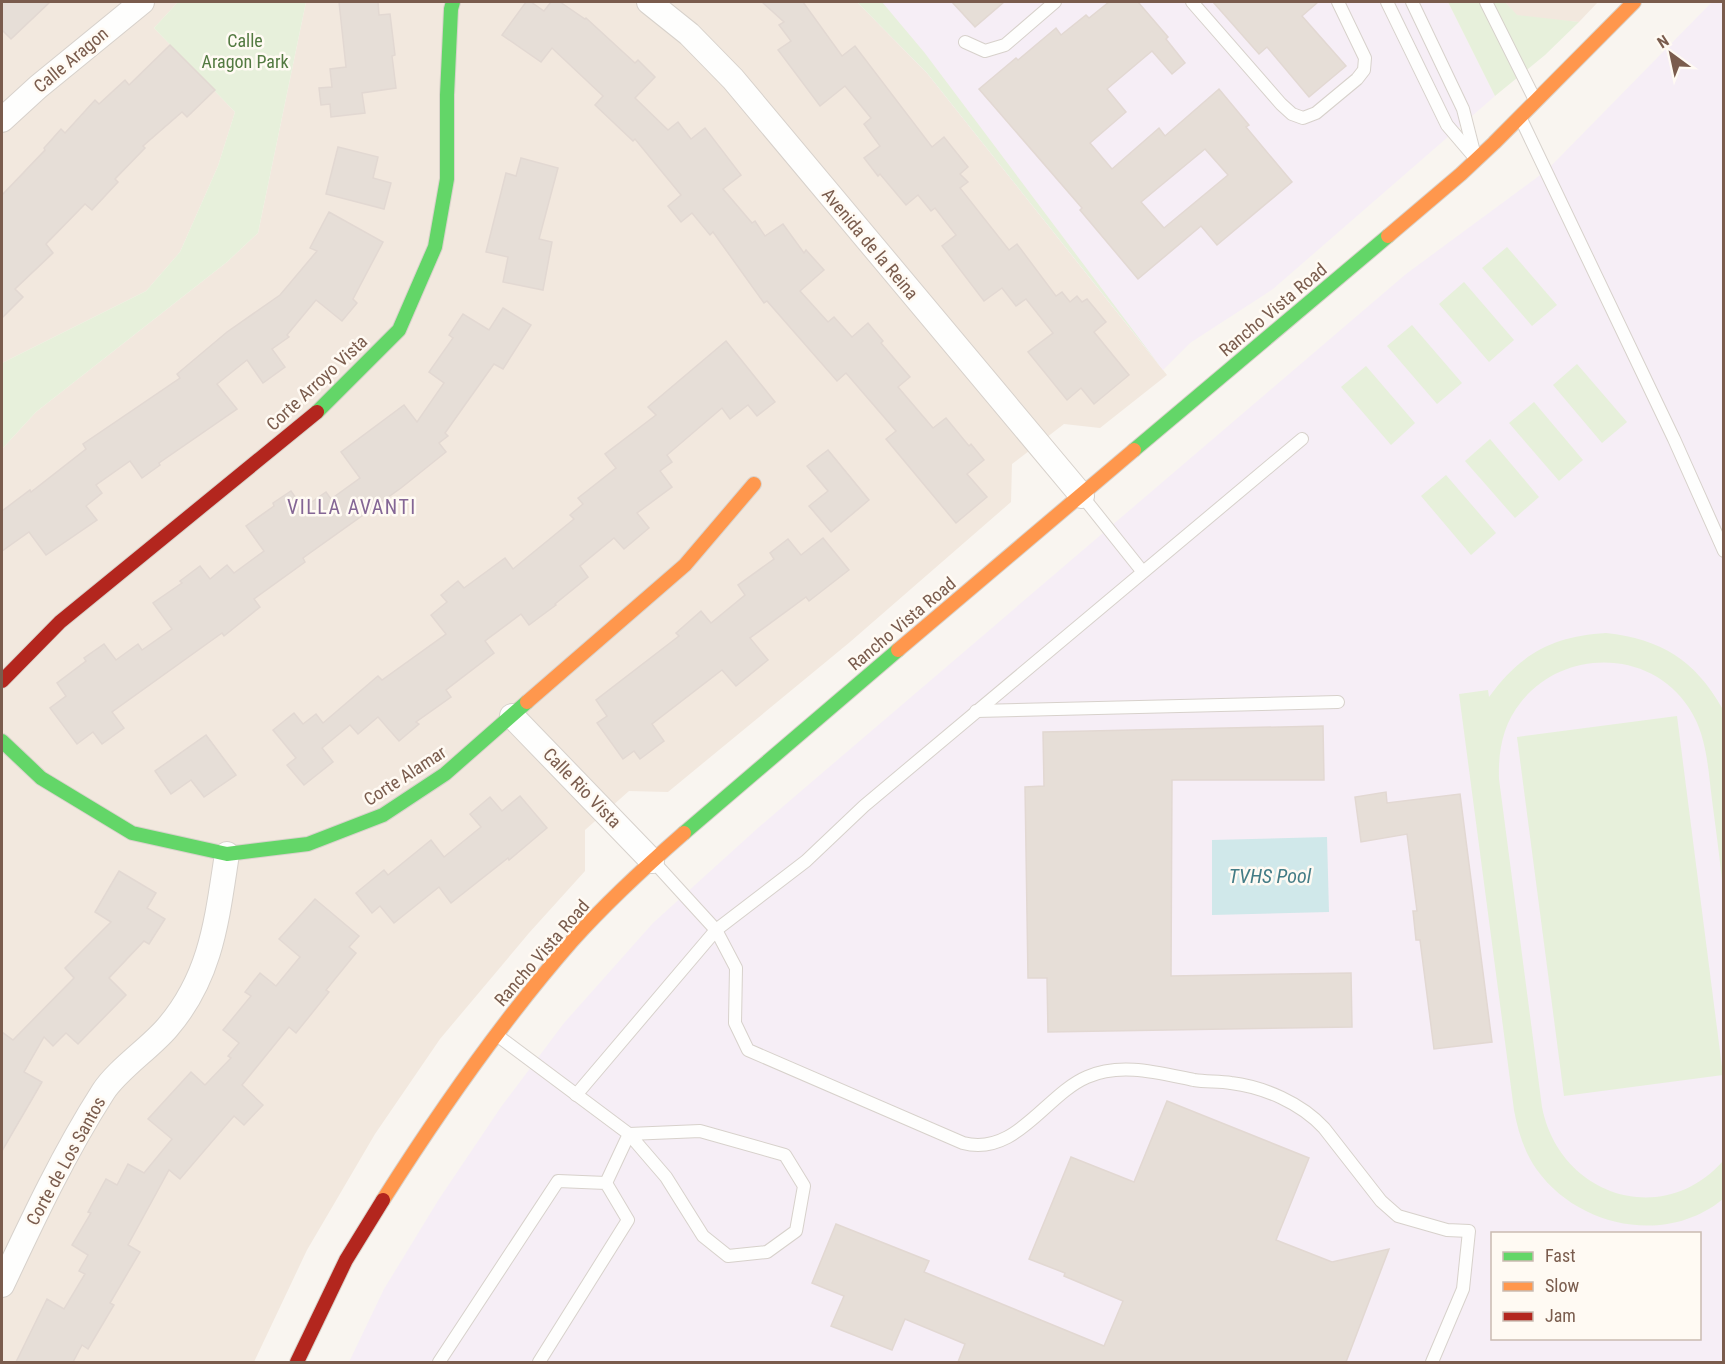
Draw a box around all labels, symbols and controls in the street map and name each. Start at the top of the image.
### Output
street label: Calle Aragon [29,23,112,97]
north arrow [1641,24,1701,84]
park label: Calle Aragon Park [202,30,289,72]
text: N [1654,31,1672,52]
street label: Avenida de la Reina [818,184,923,303]
street label: Rancho Vista Road [1215,259,1331,361]
street label: Corte Arroyo Vista [262,331,371,435]
district label: VILLA AVANTI [287,495,417,519]
street label: Rancho Vista Road [844,573,960,675]
street label: Corte Alamar [360,741,450,810]
street label: Calle Rio Vista [539,743,626,832]
water label: TVHS Pool [1229,864,1312,888]
street label: Rancho Vista Road [490,895,593,1010]
street label: Corte de Los Santos [22,1093,110,1229]
legend [1491,1232,1701,1340]
text: Fast [1545,1245,1576,1266]
text: Slow [1545,1275,1580,1296]
text: Jam [1545,1305,1576,1326]

